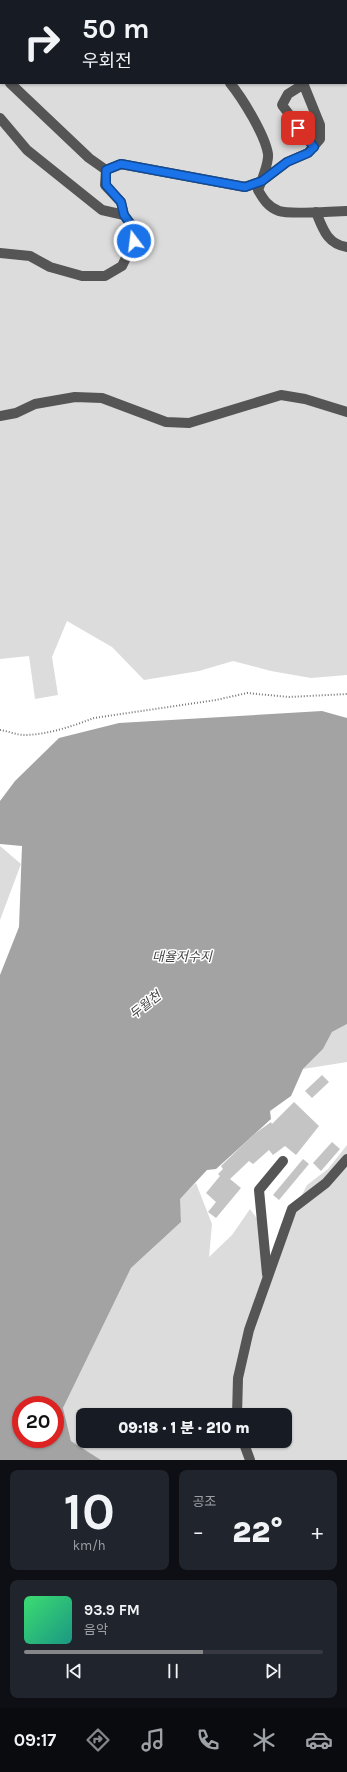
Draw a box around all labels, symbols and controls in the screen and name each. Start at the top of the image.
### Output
text: 50 m [82,12,150,45]
icon: right [16,16,68,68]
text: 우회전 [82,50,132,72]
pin [281,111,315,145]
icon: arrive [287,117,309,139]
position arrow [113,220,155,262]
water label: 대율저수지 [152,949,213,964]
water label: 두월천 [126,987,165,1022]
speed limit sign: 20 [12,1396,64,1448]
text: 09:18 · 1 분 · 210 m [118,1419,250,1437]
text: 10 [64,1481,115,1542]
text: 공조 [193,1494,216,1509]
text: 22° [232,1514,283,1550]
text: − [193,1519,204,1545]
text: + [311,1519,323,1545]
text: km/h [73,1538,106,1553]
text: 93.9 FM [84,1601,140,1619]
text: 음악 [84,1622,108,1637]
icon: previous [63,1660,85,1682]
icon: pause [162,1660,184,1682]
icon: next [262,1660,284,1682]
icon: directions [84,1726,112,1754]
icon: music [139,1726,167,1754]
icon: phone [194,1726,222,1754]
icon: climate [250,1726,278,1754]
icon: car [305,1726,333,1754]
text: 09:17 [14,1729,56,1751]

